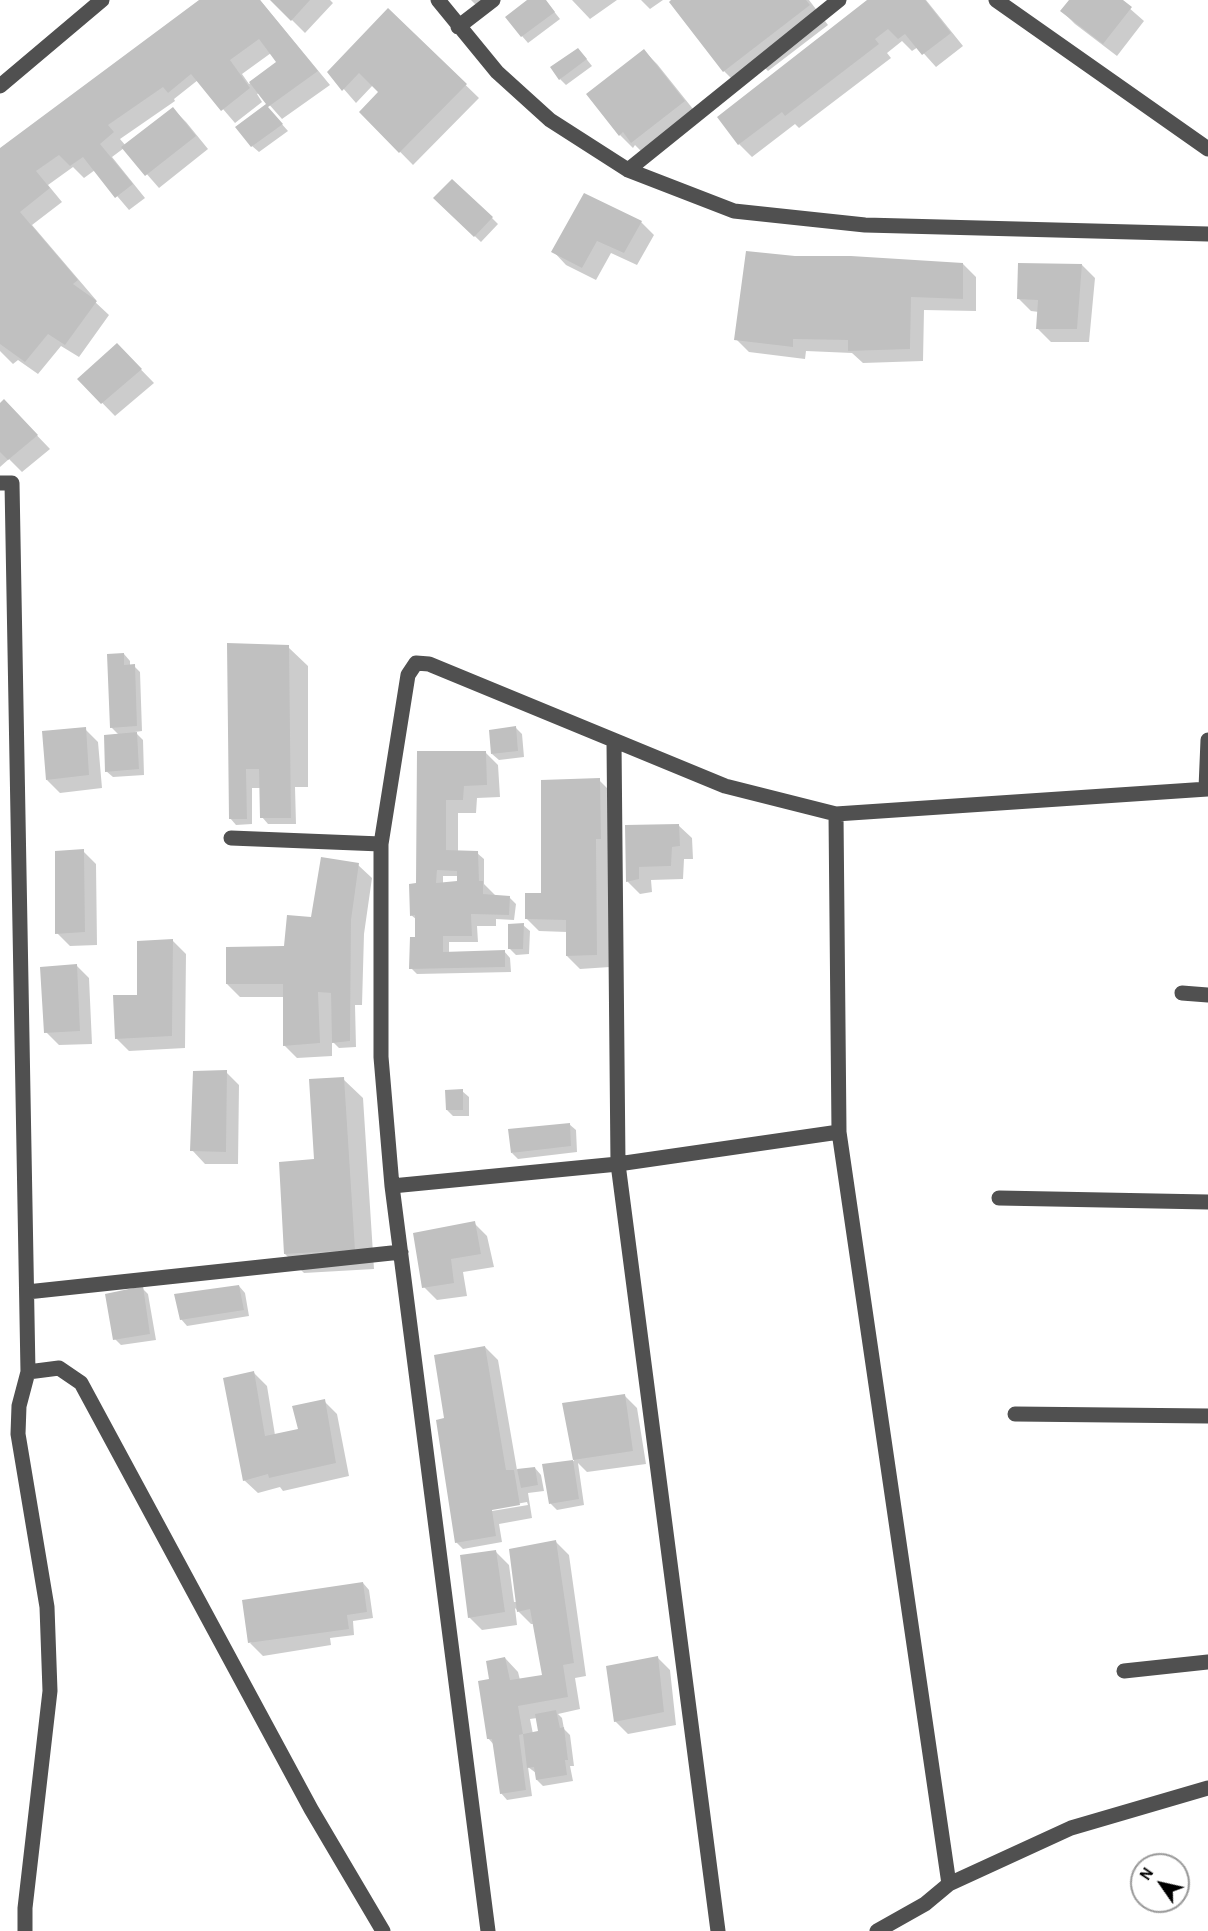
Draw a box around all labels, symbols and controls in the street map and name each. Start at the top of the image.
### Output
north arrow [1130,1853,1190,1913]
text: N [1137,1865,1156,1883]

